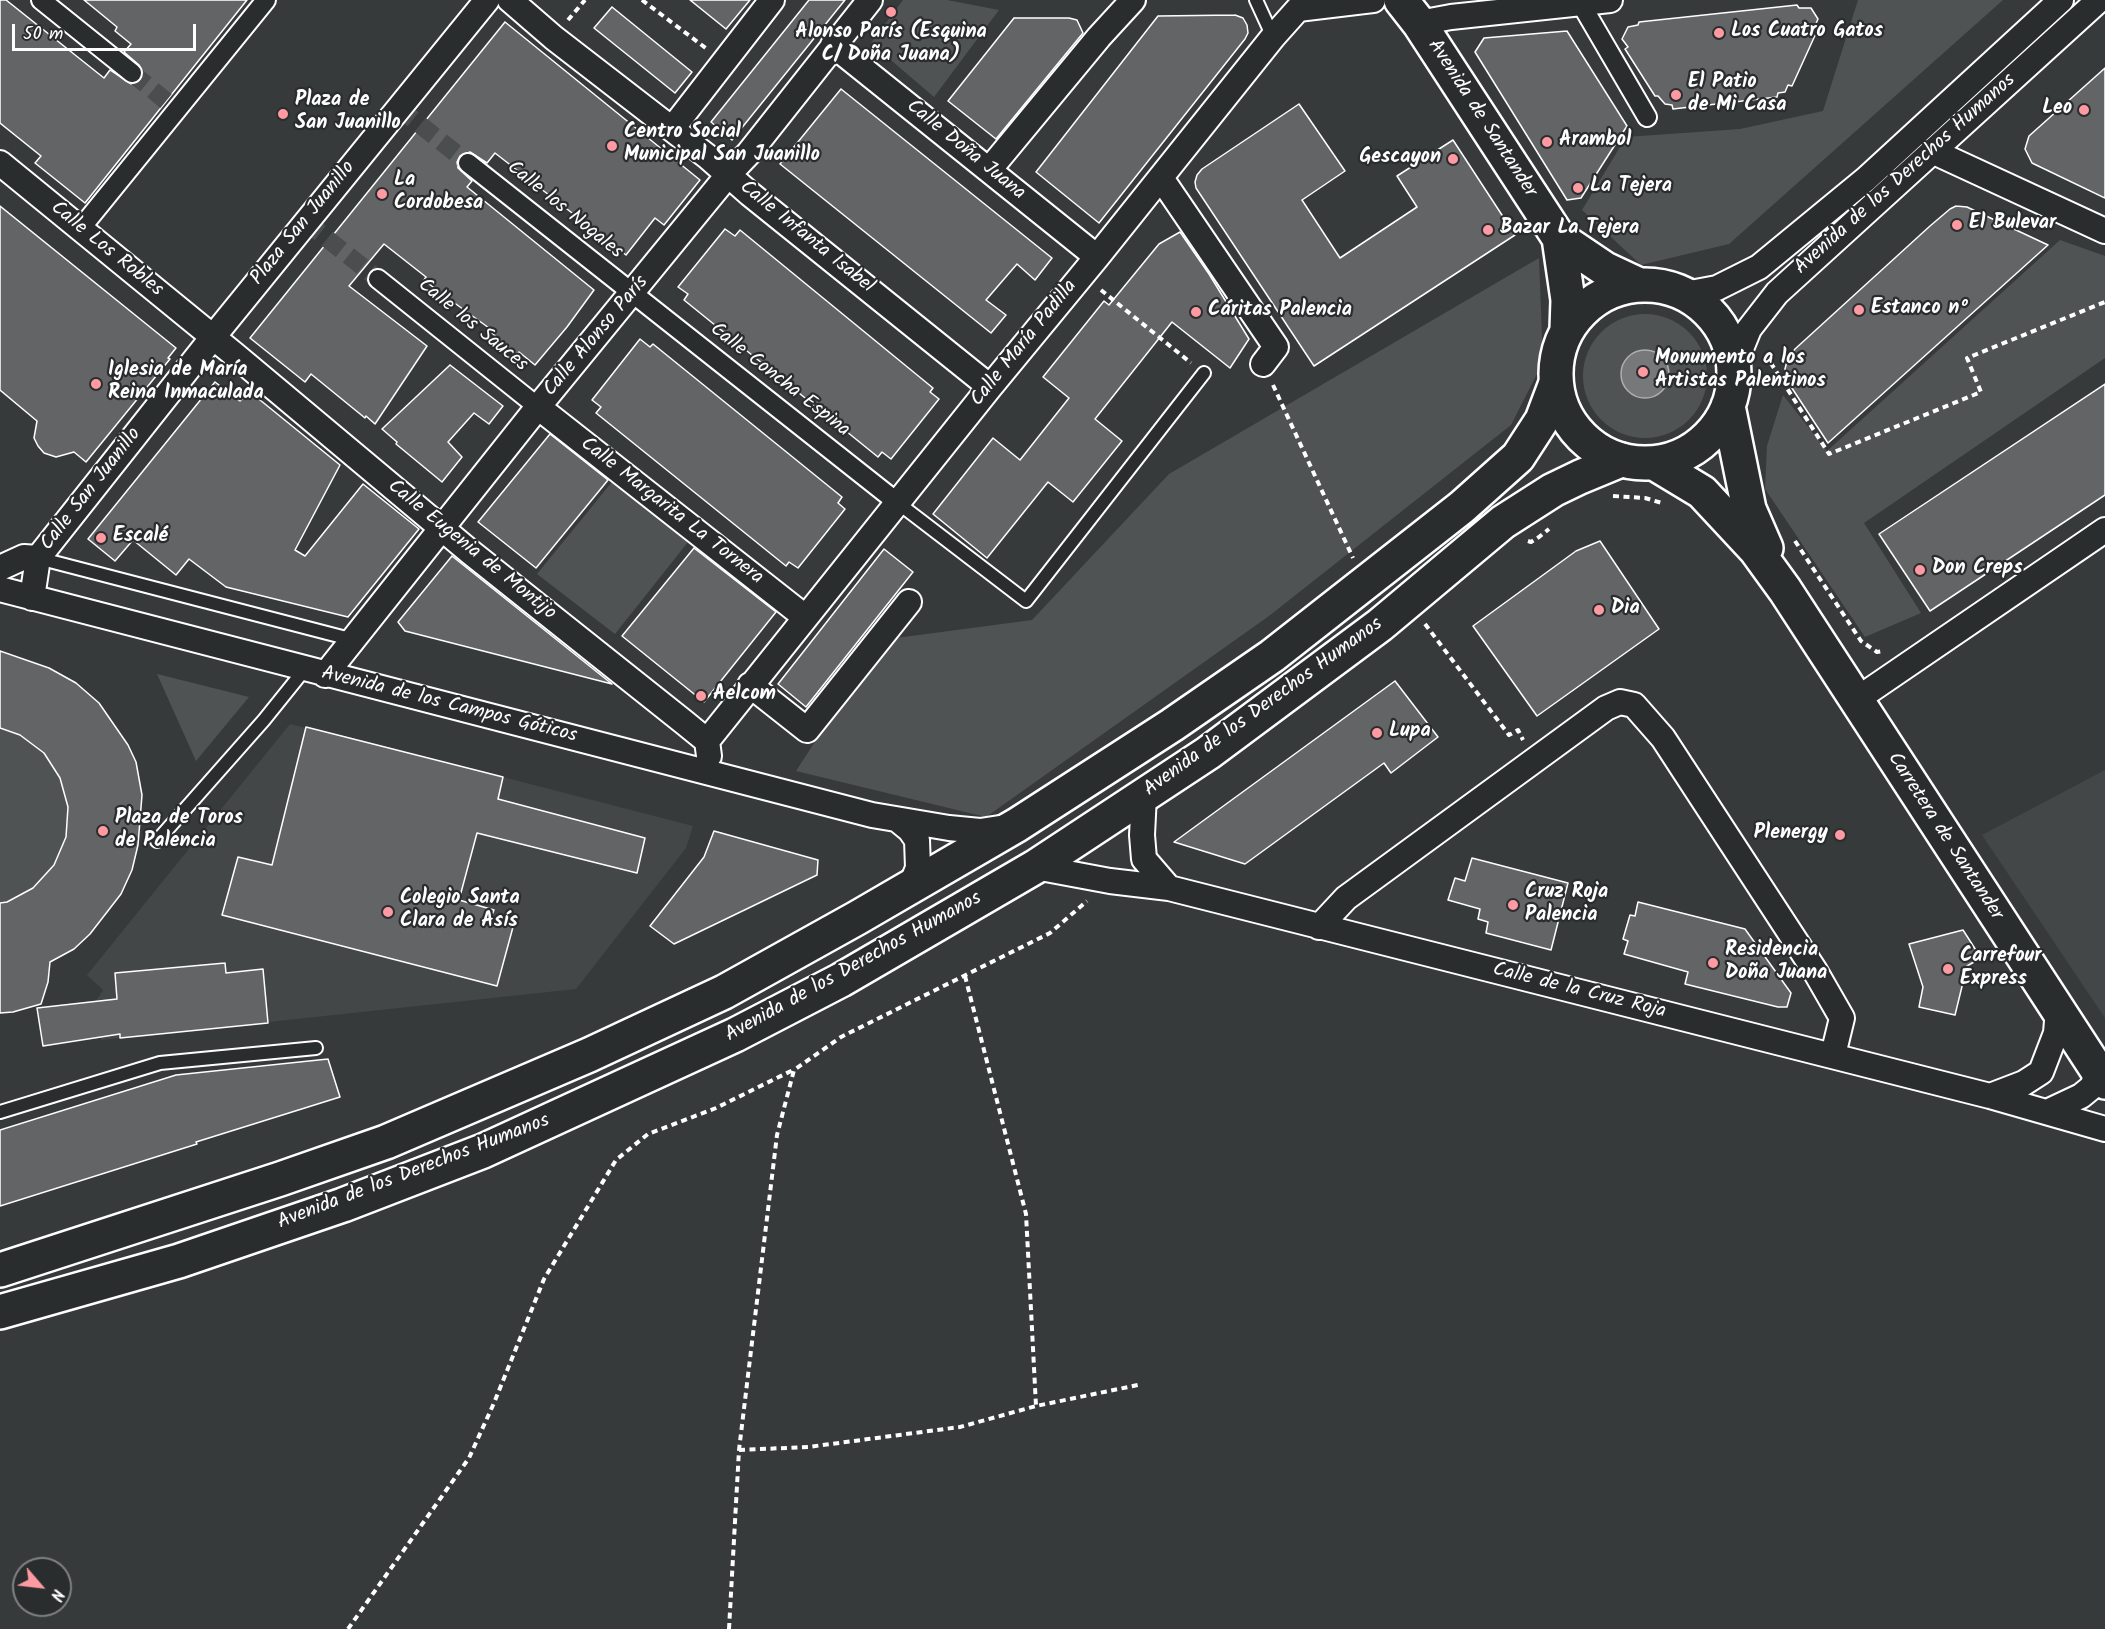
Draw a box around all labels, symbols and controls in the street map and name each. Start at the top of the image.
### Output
marker: Alonso París (Esquina C/ Doña Juana) [884,5,898,19]
scale bar [15,12,200,50]
text: 50 m [23,20,63,49]
place label: Los Cuatro Gatos [1731,21,1883,45]
place label: Alonso París (Esquina C/ Doña Juana) [795,22,987,69]
marker: Los Cuatro Gatos [1712,26,1726,40]
street label: Avenida de Santander [1421,36,1541,202]
street label: Avenida de los Derechos Humanos [1791,69,2021,281]
place label: El Patio de Mi Casa [1688,72,1786,119]
marker: El Patio de Mi Casa [1669,88,1683,102]
place label: Plaza de San Juanillo [295,90,401,137]
street label: Calle Doña Juana [900,96,1030,206]
place label: Leo [2042,98,2072,122]
marker: Leo [2077,103,2091,117]
marker: Plaza de San Juanillo [276,107,290,121]
place label: Centro Social Municipal San Juanillo [624,122,820,169]
place label: Arambol [1559,130,1631,154]
marker: Arambol [1540,135,1554,149]
marker: Centro Social Municipal San Juanillo [605,139,619,153]
place label: Gescayon [1359,147,1441,171]
marker: Gescayon [1446,152,1460,166]
street label: Plaza San Juanillo [247,157,361,291]
street label: Calle los Nogales [501,157,627,265]
place label: La Cordobesa [394,170,483,217]
street label: Calle Infanta Isabel [734,176,878,300]
place label: La Tejera [1590,176,1672,200]
marker: La Tejera [1571,181,1585,195]
marker: La Cordobesa [375,187,389,201]
street label: Calle Los Robles [45,197,167,303]
place label: El Bulevar [1969,213,2056,237]
place label: Bazar La Tejera [1500,218,1639,242]
marker: El Bulevar [1950,218,1964,232]
marker: Bazar La Tejera [1481,223,1495,237]
street label: Calle Alonso París [539,272,655,402]
street label: Calle los Sauces [412,274,532,378]
street label: Calle María Padilla [966,276,1084,412]
place label: Estanco nº [1871,298,1968,322]
place label: Cáritas Palencia [1208,300,1352,324]
marker: Estanco nº [1852,303,1866,317]
marker: Cáritas Palencia [1189,305,1203,319]
street label: Calle Concha Espina [704,319,854,443]
place label: Monumento a los Artistas Palentinos [1655,348,1826,395]
place label: Iglesia de María Reina Inmaculada [108,360,264,407]
marker: Monumento a los Artistas Palentinos [1636,365,1650,379]
marker: Iglesia de María Reina Inmaculada [89,377,103,391]
street label: Calle San Juanillo [37,424,147,556]
street label: Calle Margarita La Tornera [575,433,767,591]
street label: Calle Eugenia de Montijo [382,476,560,626]
place label: Escalé [113,526,168,550]
marker: Escalé [94,531,108,545]
place label: Don Creps [1932,558,2023,582]
marker: Don Creps [1913,563,1927,577]
place label: Dia [1611,598,1640,622]
marker: Dia [1592,603,1606,617]
street label: Avenida de los Derechos Humanos [1140,613,1388,803]
street label: Avenida de los Campos Góticos [319,663,579,749]
place label: Aelcom [713,684,776,708]
marker: Aelcom [694,689,708,703]
place label: Lupa [1389,721,1431,745]
marker: Lupa [1370,726,1384,740]
street label: Carretera de Santander [1881,749,2007,925]
place label: Plaza de Toros de Palencia [115,808,243,855]
place label: Plenergy [1754,823,1828,847]
marker: Plaza de Toros de Palencia [96,824,110,838]
marker: Plenergy [1833,828,1847,842]
place label: Cruz Roja Palencia [1525,882,1608,929]
street label: Avenida de los Derechos Humanos [722,887,986,1049]
place label: Colegio Santa Clara de Asís [400,888,520,935]
marker: Cruz Roja Palencia [1506,898,1520,912]
marker: Colegio Santa Clara de Asís [381,905,395,919]
place label: Residencia Doña Juana [1725,940,1827,987]
place label: Carrefour Express [1960,946,2042,993]
marker: Residencia Doña Juana [1706,956,1720,970]
street label: Calle de la Cruz Roja [1490,959,1668,1025]
marker: Carrefour Express [1941,962,1955,976]
street label: Avenida de los Derechos Humanos [275,1110,553,1236]
north arrow [12,1557,72,1617]
text: N [43,1584,70,1605]

